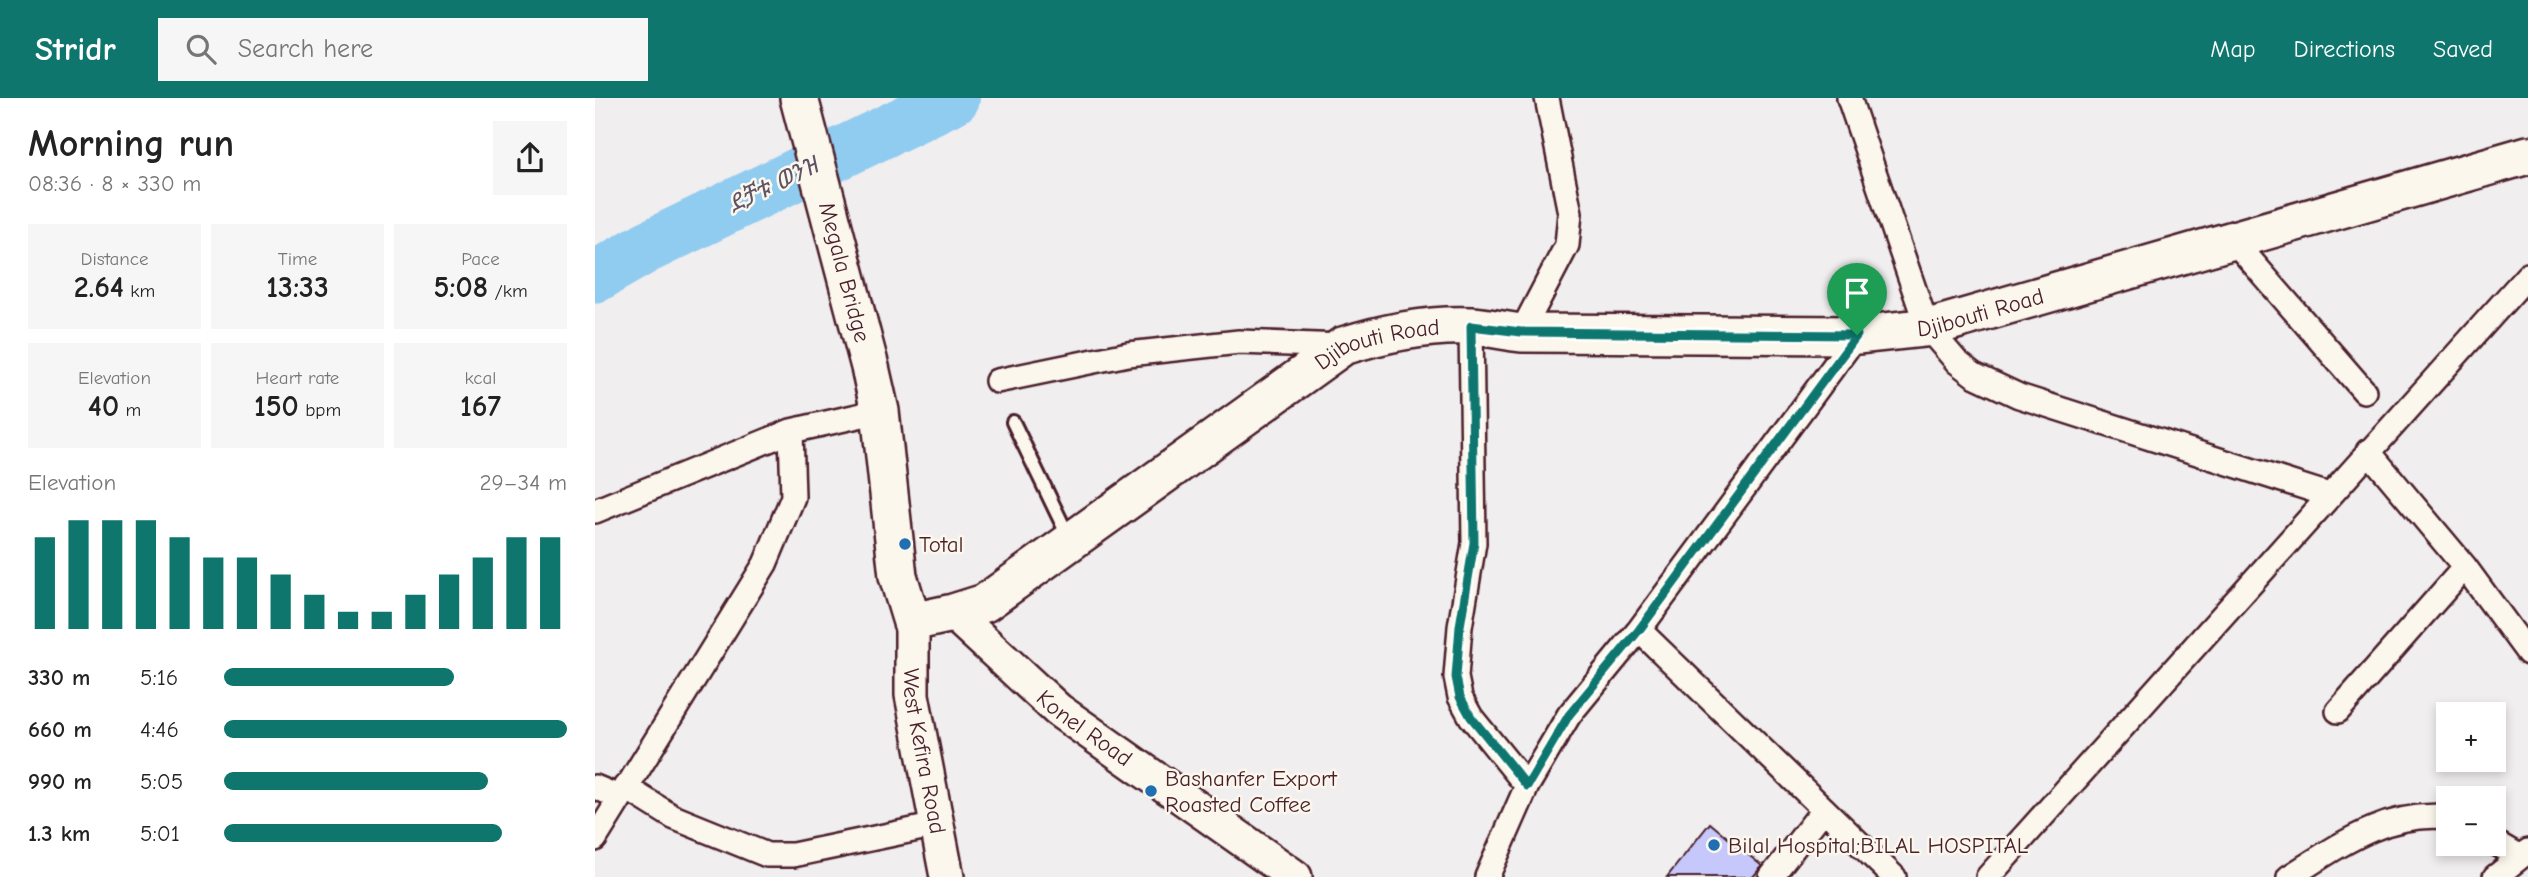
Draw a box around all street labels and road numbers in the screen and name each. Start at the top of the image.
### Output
street label: Megala Bridge [813,199,876,345]
street label: Djibouti Road [1916,282,2047,342]
street label: Djibouti Road [1309,313,1441,376]
street label: West Kefira Road [899,668,952,836]
street label: Konel Road [1031,684,1138,772]

